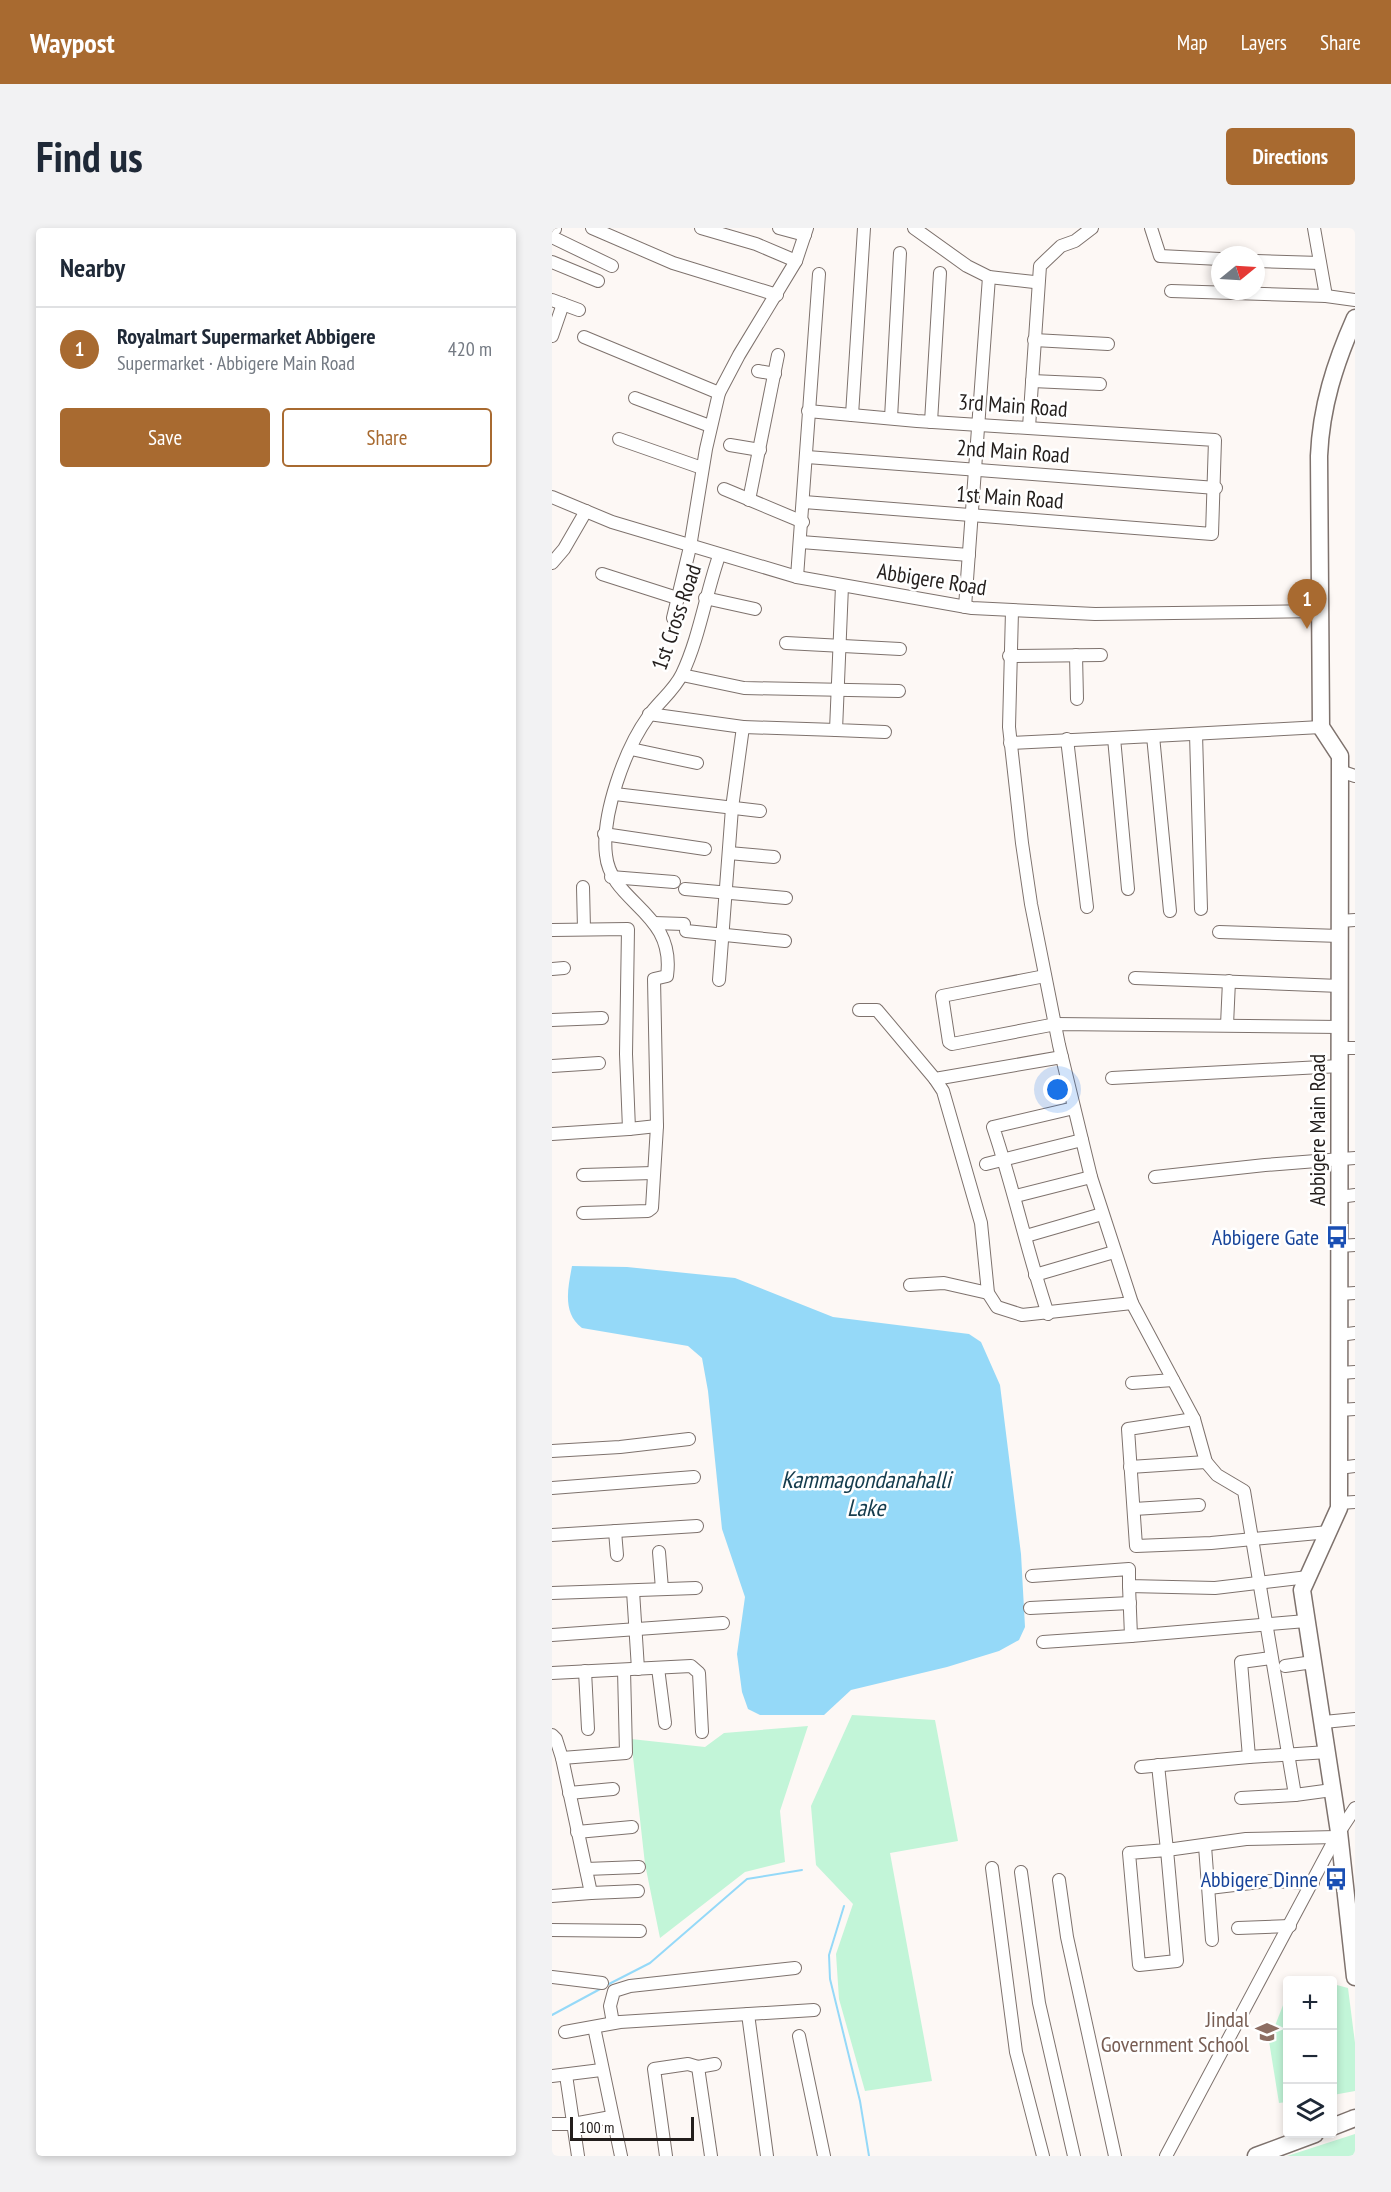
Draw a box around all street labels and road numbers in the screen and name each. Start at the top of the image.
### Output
street label: 3rd Main Road [957,387,1069,423]
street label: 2nd Main Road [956,433,1070,469]
street label: 1st Main Road [955,479,1065,515]
street label: Abbigere Road [875,557,989,601]
street label: 1st Cross Road [645,560,707,674]
street label: Abbigere Main Road [1303,1054,1331,1206]

